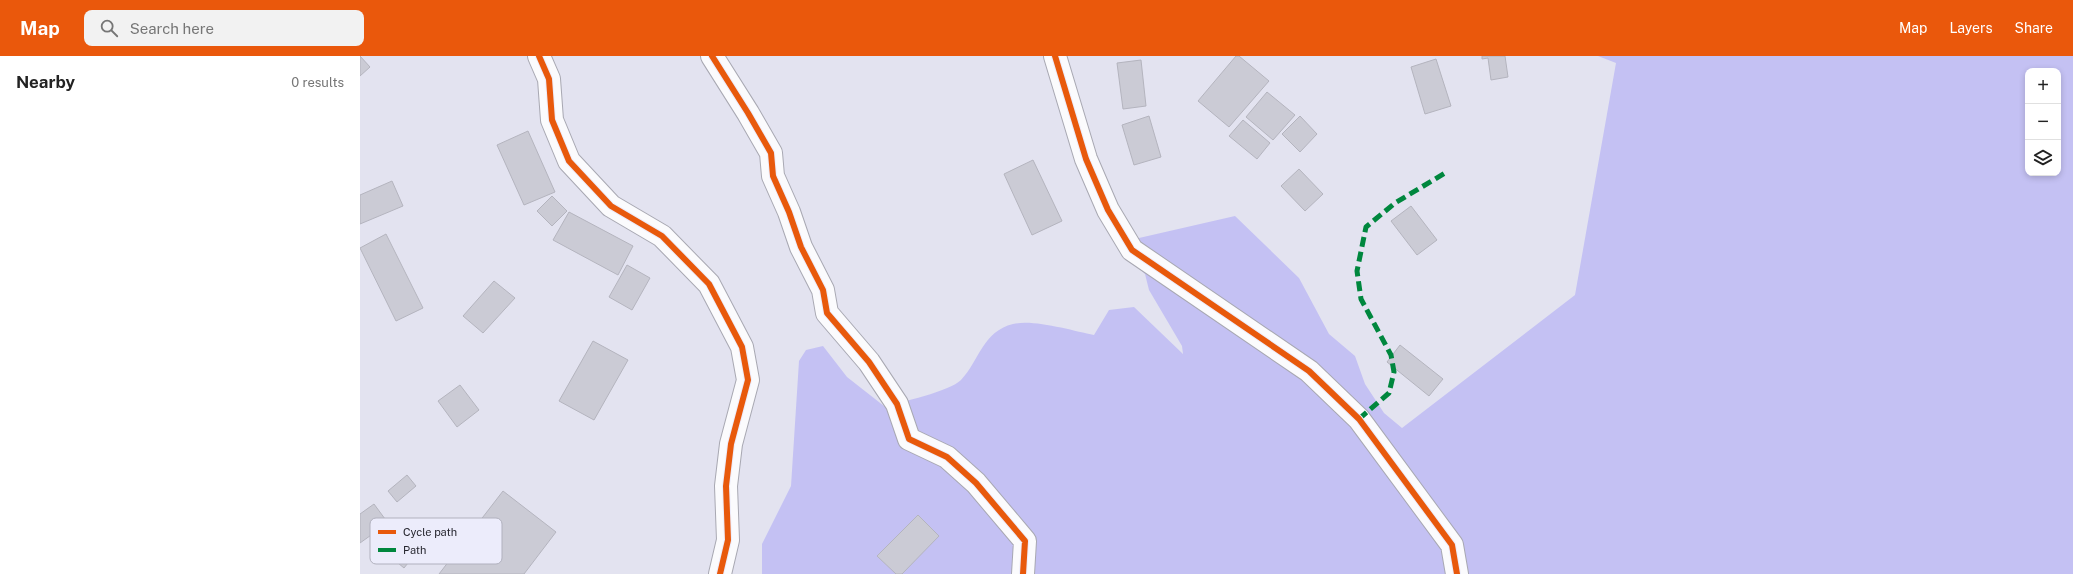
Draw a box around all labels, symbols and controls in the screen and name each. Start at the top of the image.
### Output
search box [84,10,364,46]
text: Map [20,17,60,39]
icon: search [98,17,120,39]
text: Search here [130,20,214,37]
text: Map [1899,20,1927,36]
text: Layers [1949,20,1993,36]
text: Share [2015,20,2053,36]
map controls [2025,68,2061,176]
button: + [2025,68,2061,104]
text: Nearby [16,72,75,92]
text: 0 results [291,75,344,90]
button: − [2025,104,2061,140]
button: layers [2025,140,2061,176]
legend [370,518,502,564]
text: Cycle path [403,526,457,538]
text: Path [403,544,426,556]

